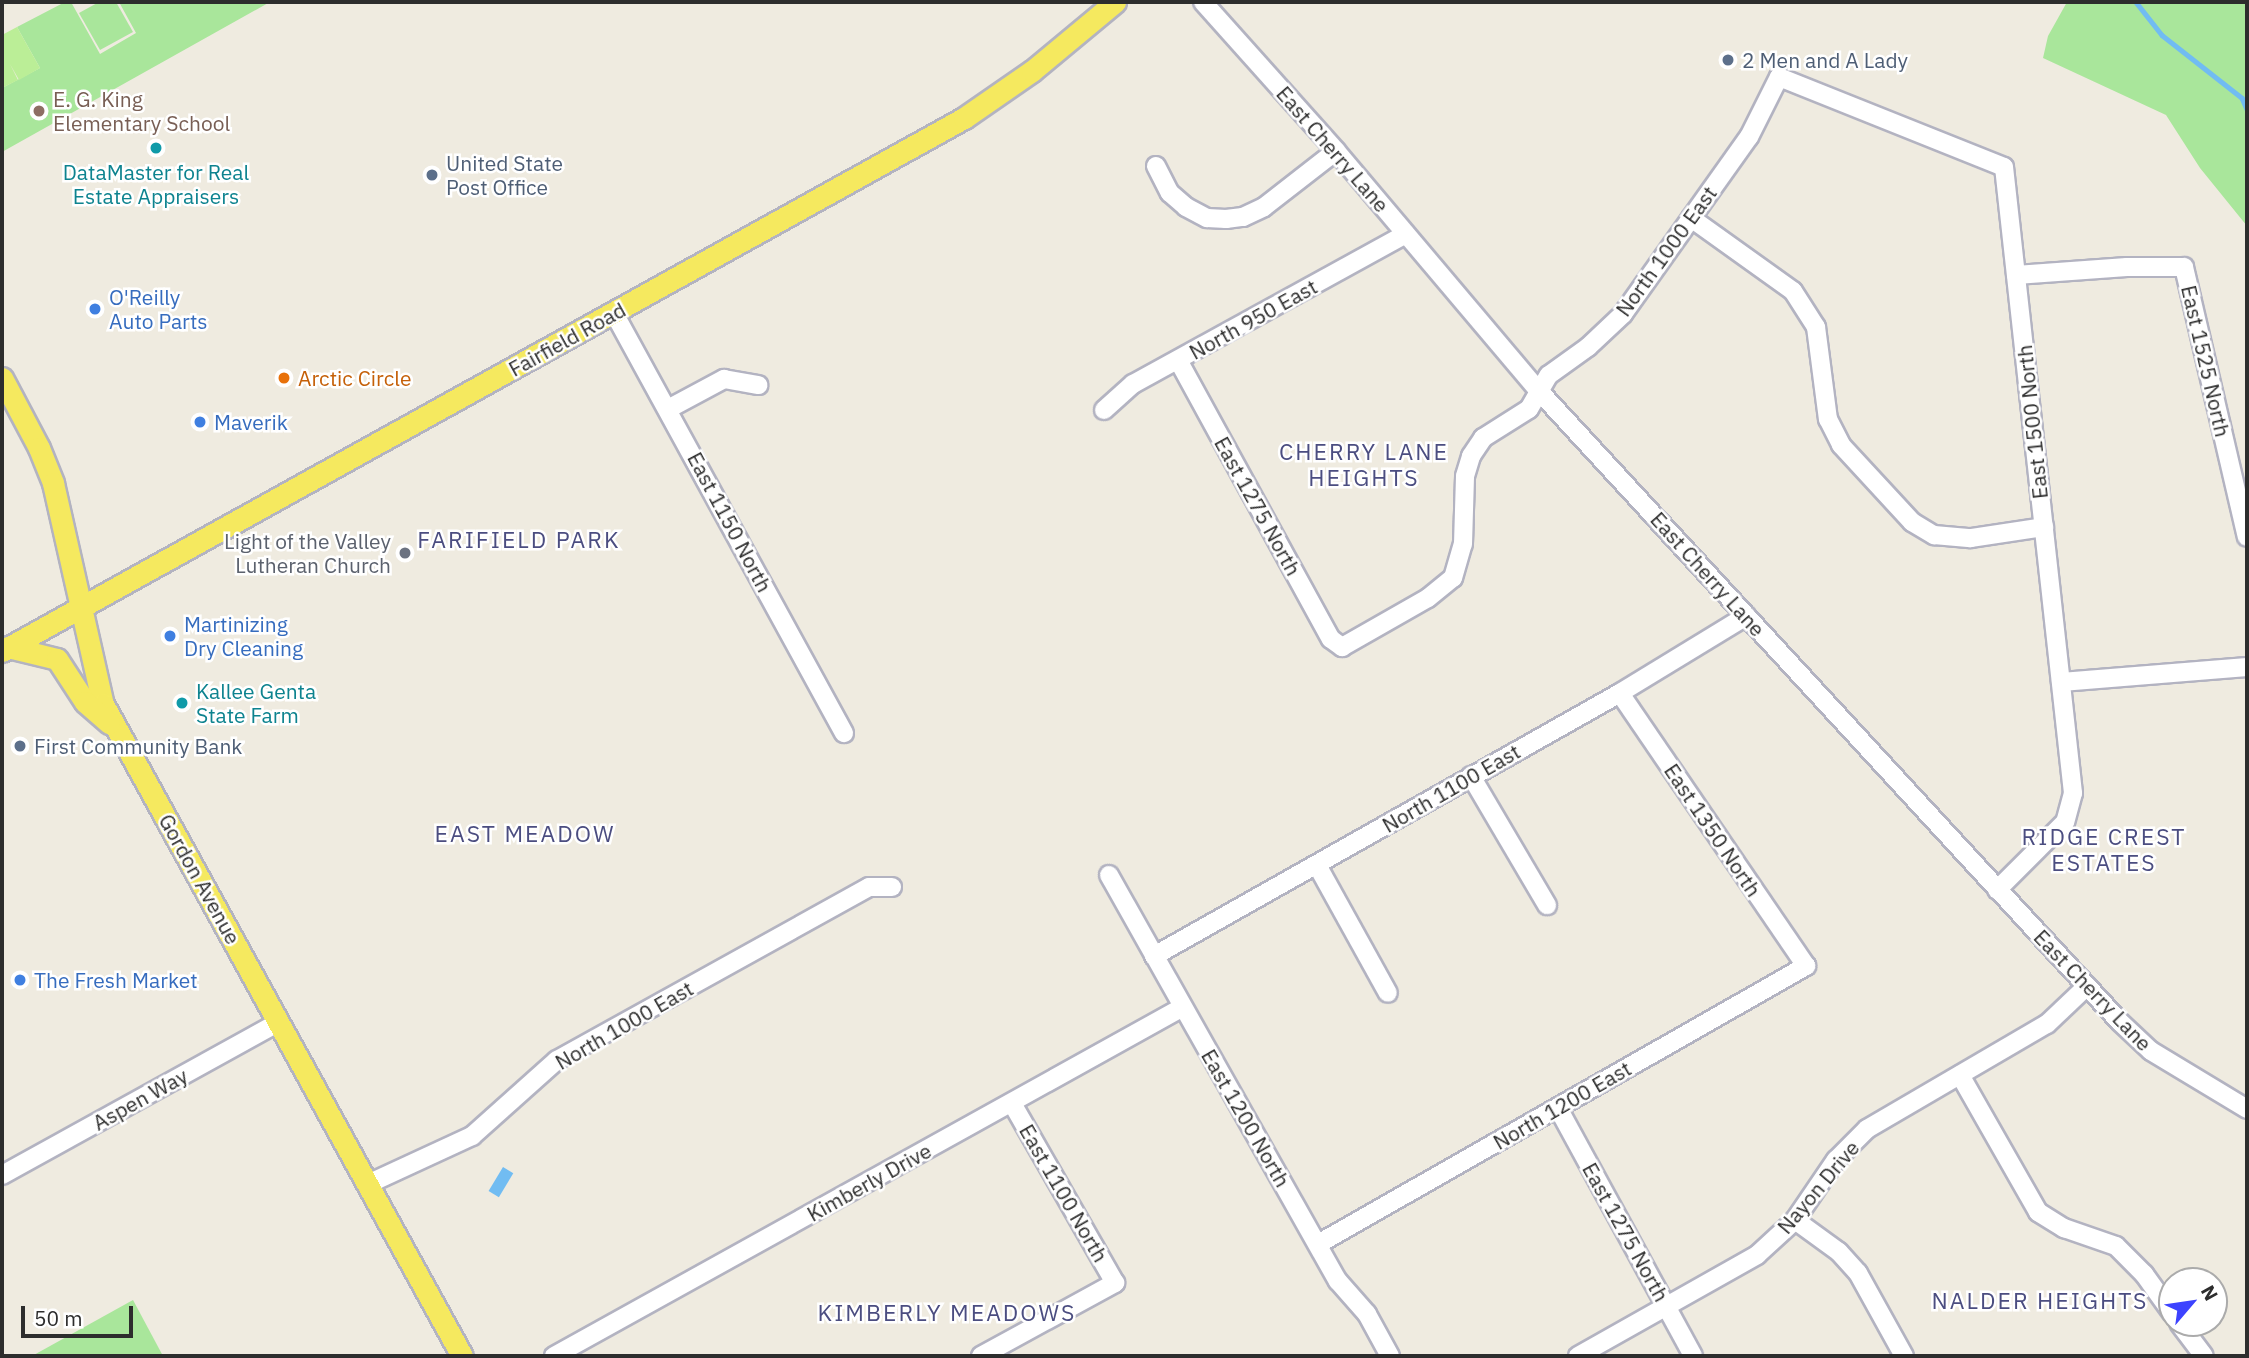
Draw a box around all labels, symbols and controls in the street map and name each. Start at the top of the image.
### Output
place label: 2 Men and A Lady [1742,47,1908,73]
marker: 2 Men and A Lady [1720,52,1736,68]
street label: East Cherry Lane [1271,81,1395,217]
place label: E. G. King Elementary School [53,86,230,136]
marker: E. G. King Elementary School [31,103,47,119]
marker: DataMaster for Real Estate Appraisers [148,140,164,156]
place label: United State Post Office [446,150,563,200]
place label: DataMaster for Real Estate Appraisers [63,159,249,209]
marker: United State Post Office [424,167,440,183]
street label: North 1000 East [1610,181,1722,321]
street label: North 950 East [1185,273,1321,365]
street label: East 1525 North [2176,283,2236,439]
place label: O'Reilly Auto Parts [109,284,208,334]
street label: Fairfield Road [504,297,630,381]
marker: O'Reilly Auto Parts [87,301,103,317]
street label: East 1500 North [2011,344,2053,500]
place label: Arctic Circle [298,365,411,391]
marker: Arctic Circle [276,370,292,386]
place label: Maverik [214,409,288,435]
marker: Maverik [192,414,208,430]
street label: East 1275 North [1209,432,1307,580]
district label: CHERRY LANE HEIGHTS [1280,437,1448,491]
street label: East 1150 North [683,448,777,596]
street label: East Cherry Lane [1646,507,1770,641]
district label: FARIFIELD PARK [419,525,619,553]
place label: Light of the Valley Lutheran Church [224,528,391,578]
marker: Light of the Valley Lutheran Church [397,545,413,561]
place label: Martinizing Dry Cleaning [184,611,303,661]
marker: Martinizing Dry Cleaning [162,628,178,644]
place label: Kallee Genta State Farm [196,678,316,728]
marker: Kallee Genta State Farm [174,695,190,711]
place label: First Community Bank [34,733,242,759]
marker: First Community Bank [12,738,28,754]
street label: North 1100 East [1378,738,1524,838]
street label: East 1350 North [1659,759,1767,901]
street label: Gordon Avenue [154,810,246,948]
district label: EAST MEADOW [436,819,614,847]
district label: RIDGE CREST ESTATES [2023,822,2185,876]
street label: East Cherry Lane [2029,924,2157,1056]
place label: The Fresh Market [34,967,198,993]
marker: The Fresh Market [12,972,28,988]
street label: North 1000 East [551,975,697,1075]
street label: East 1200 North [1196,1045,1296,1191]
street label: North 1200 East [1489,1055,1635,1155]
street label: Aspen Way [88,1063,192,1135]
street label: East 1100 North [1014,1120,1114,1266]
street label: Nayon Drive [1772,1135,1864,1239]
street label: Kimberly Drive [803,1138,935,1226]
street label: East 1275 North [1577,1158,1675,1306]
north arrow [2158,1267,2228,1337]
text: N [2196,1281,2223,1305]
district label: NALDER HEIGHTS [1933,1286,2147,1314]
scale bar [24,1292,136,1336]
district label: KIMBERLY MEADOWS [820,1298,1074,1326]
text: 50 m [34,1304,83,1332]

